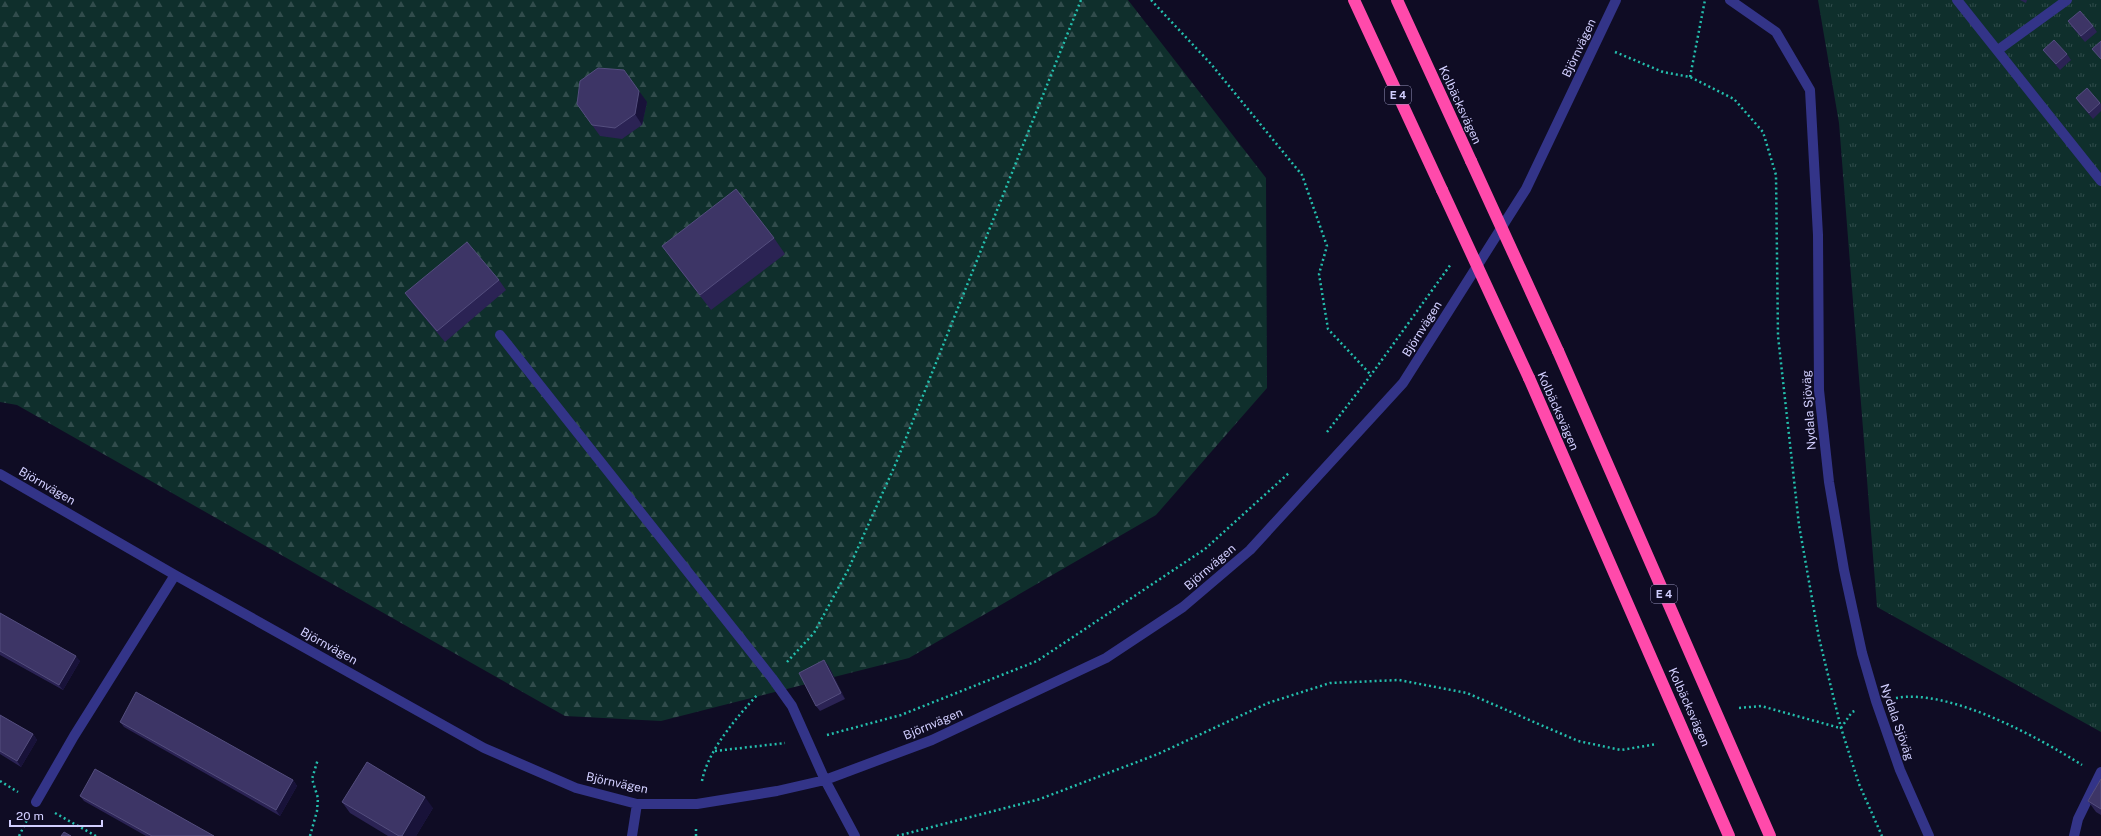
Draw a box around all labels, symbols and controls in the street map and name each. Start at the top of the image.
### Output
street label: Björnvägen [1559,16,1599,79]
street label: Kolbäcksvägen [1436,64,1484,146]
road number: E 4 [1385,86,1411,104]
street label: Björnvägen [1399,299,1445,359]
street label: Kolbäcksvägen [1534,370,1582,453]
street label: Nydala Sjöväg [1799,370,1819,450]
street label: Björnvägen [16,464,78,508]
street label: Björnvägen [1182,541,1238,593]
road number: E 4 [1651,585,1677,603]
street label: Björnvägen [298,625,360,667]
street label: Kolbäcksvägen [1665,666,1713,749]
street label: Nydala Sjöväg [1877,682,1917,762]
street label: Björnvägen [901,705,965,743]
street label: Björnvägen [585,770,649,796]
scale bar [10,802,102,828]
text: 20 m [16,809,44,823]

